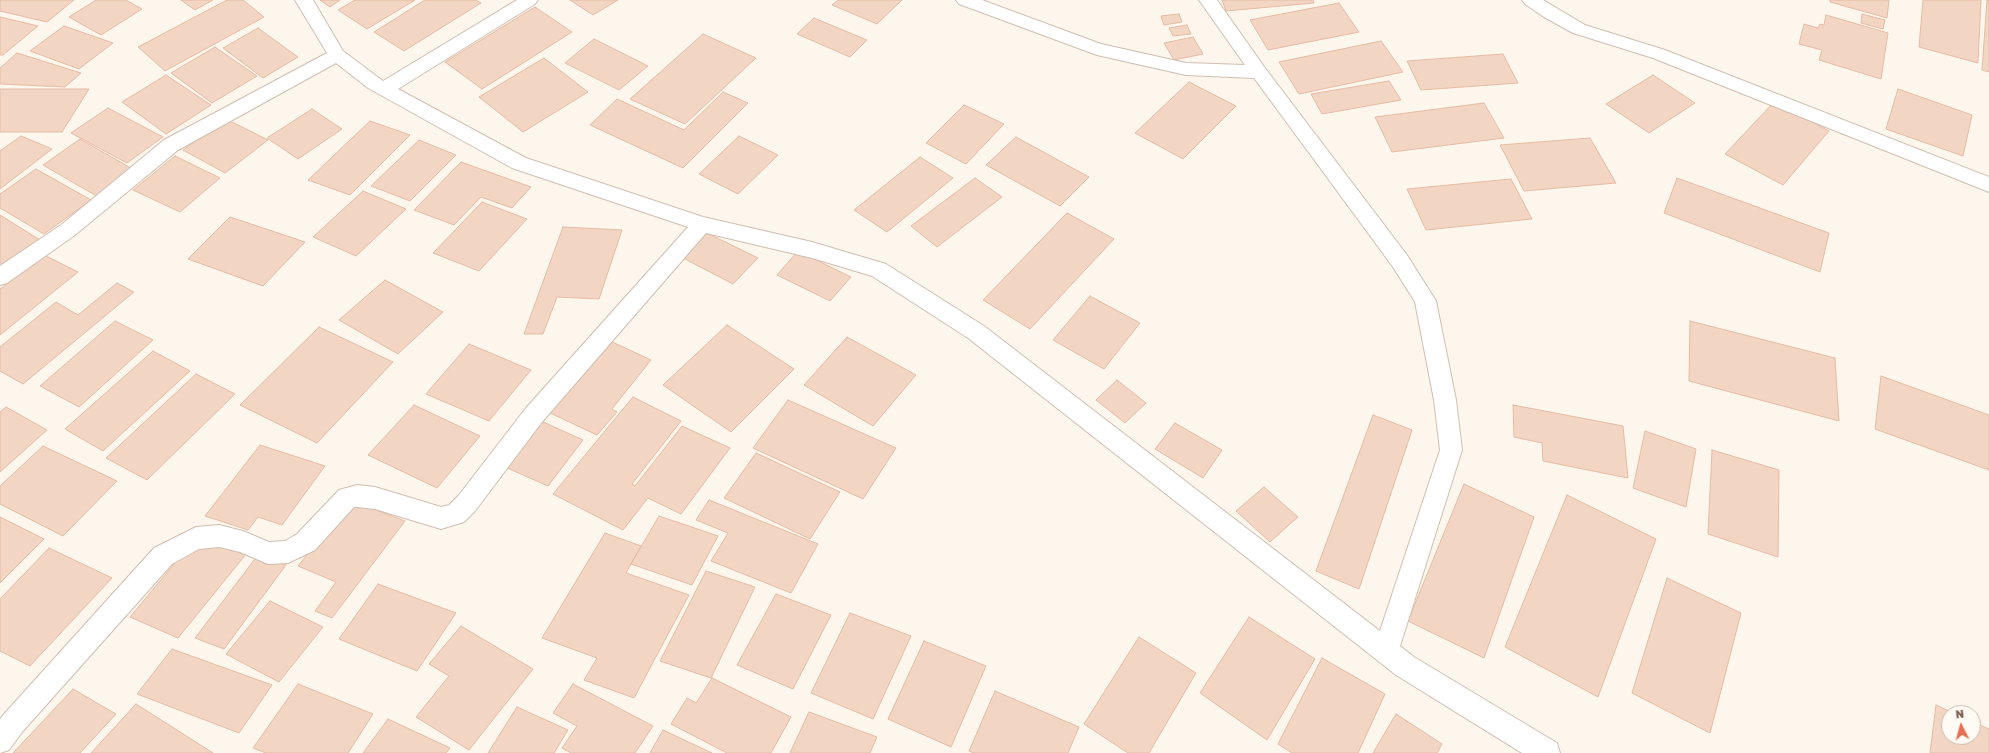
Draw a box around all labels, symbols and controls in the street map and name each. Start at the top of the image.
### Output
north arrow [1941,705,1981,745]
text: N [1955,707,1965,720]

